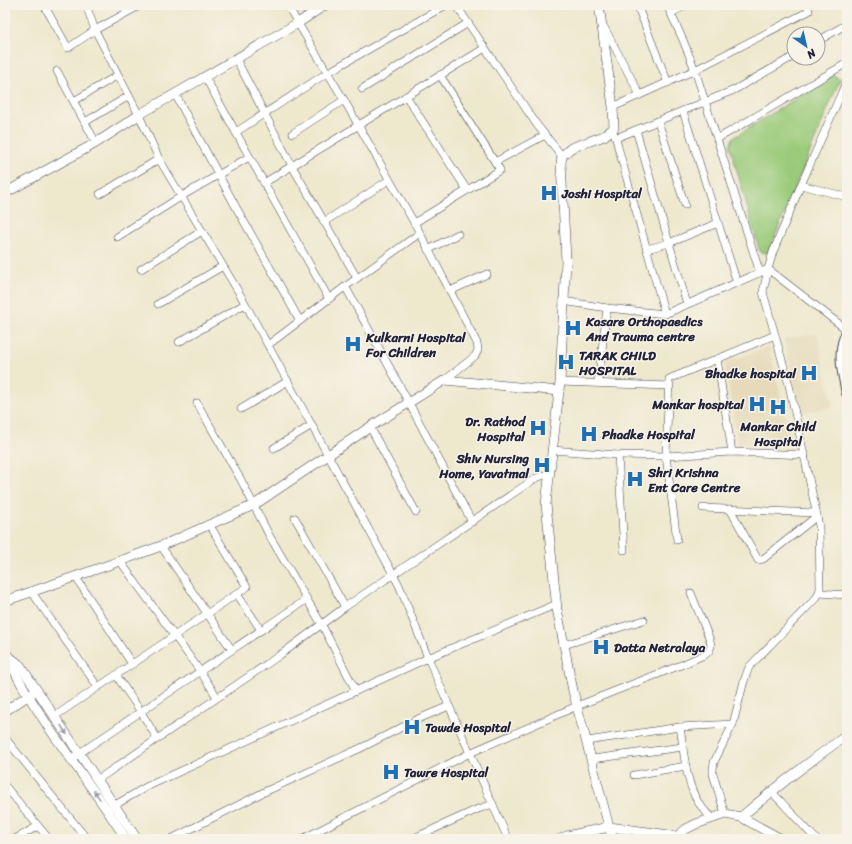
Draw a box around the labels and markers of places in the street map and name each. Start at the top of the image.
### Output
place label: Joshi Hospital [561,182,643,205]
hospital icon: Joshi Hospital [539,183,559,203]
place label: Kasare Orthopaedics And Trauma centre [585,310,703,348]
hospital icon: Kasare Orthopaedics And Trauma centre [563,318,583,338]
place label: Kulkarni Hospital For Children [365,326,467,364]
hospital icon: Kulkarni Hospital For Children [343,334,363,354]
place label: TARAK CHILD HOSPITAL [578,344,656,382]
hospital icon: TARAK CHILD HOSPITAL [556,352,576,372]
place label: Bhadke hospital [705,362,797,385]
hospital icon: Bhadke hospital [799,363,819,383]
place label: Mankar hospital [651,393,745,416]
hospital icon: Mankar hospital [747,394,767,414]
hospital icon: Mankar Child Hospital [768,397,788,417]
place label: Dr. Rathod Hospital [465,410,526,448]
place label: Mankar Child Hospital [739,415,817,453]
hospital icon: Dr. Rathod Hospital [528,418,548,438]
place label: Phadke Hospital [602,423,696,446]
hospital icon: Phadke Hospital [579,424,599,444]
place label: Shiv Nursing Home, Yavatmal [438,447,530,485]
hospital icon: Shiv Nursing Home, Yavatmal [532,455,552,475]
place label: Shri Krishna Ent Care Centre [647,461,741,499]
hospital icon: Shri Krishna Ent Care Centre [625,469,645,489]
place label: Datta Netralaya [614,636,706,659]
hospital icon: Datta Netralaya [591,637,611,657]
place label: Tawde Hospital [425,716,512,739]
hospital icon: Tawde Hospital [402,717,422,737]
place label: Tawre Hospital [404,761,490,784]
hospital icon: Tawre Hospital [381,762,401,782]

